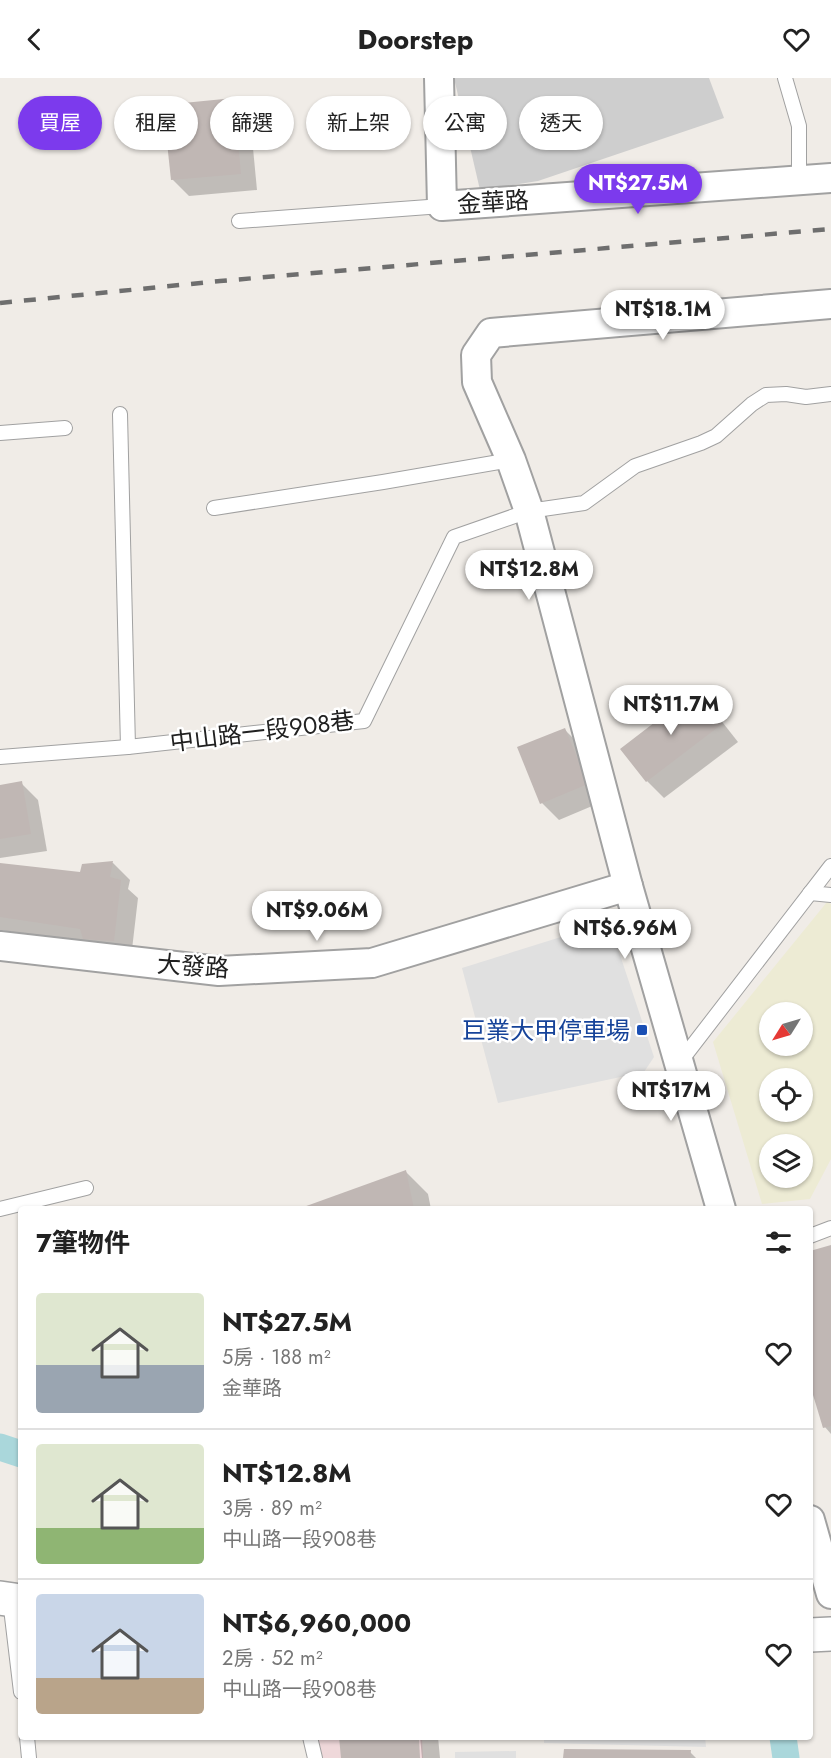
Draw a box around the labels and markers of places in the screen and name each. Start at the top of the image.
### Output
pin: NT$27.5M [576,164,700,215]
pin: NT$18.1M [601,290,725,341]
pin: NT$12.8M [467,550,591,601]
pin: NT$11.7M [609,685,733,736]
pin: NT$9.06M [255,891,379,942]
pin: NT$6.96M [563,909,687,960]
place label: 巨業大甲停車場 [462,1013,630,1048]
marker: 巨業大甲停車場 [635,1023,649,1037]
pin: NT$17M [622,1071,720,1122]

